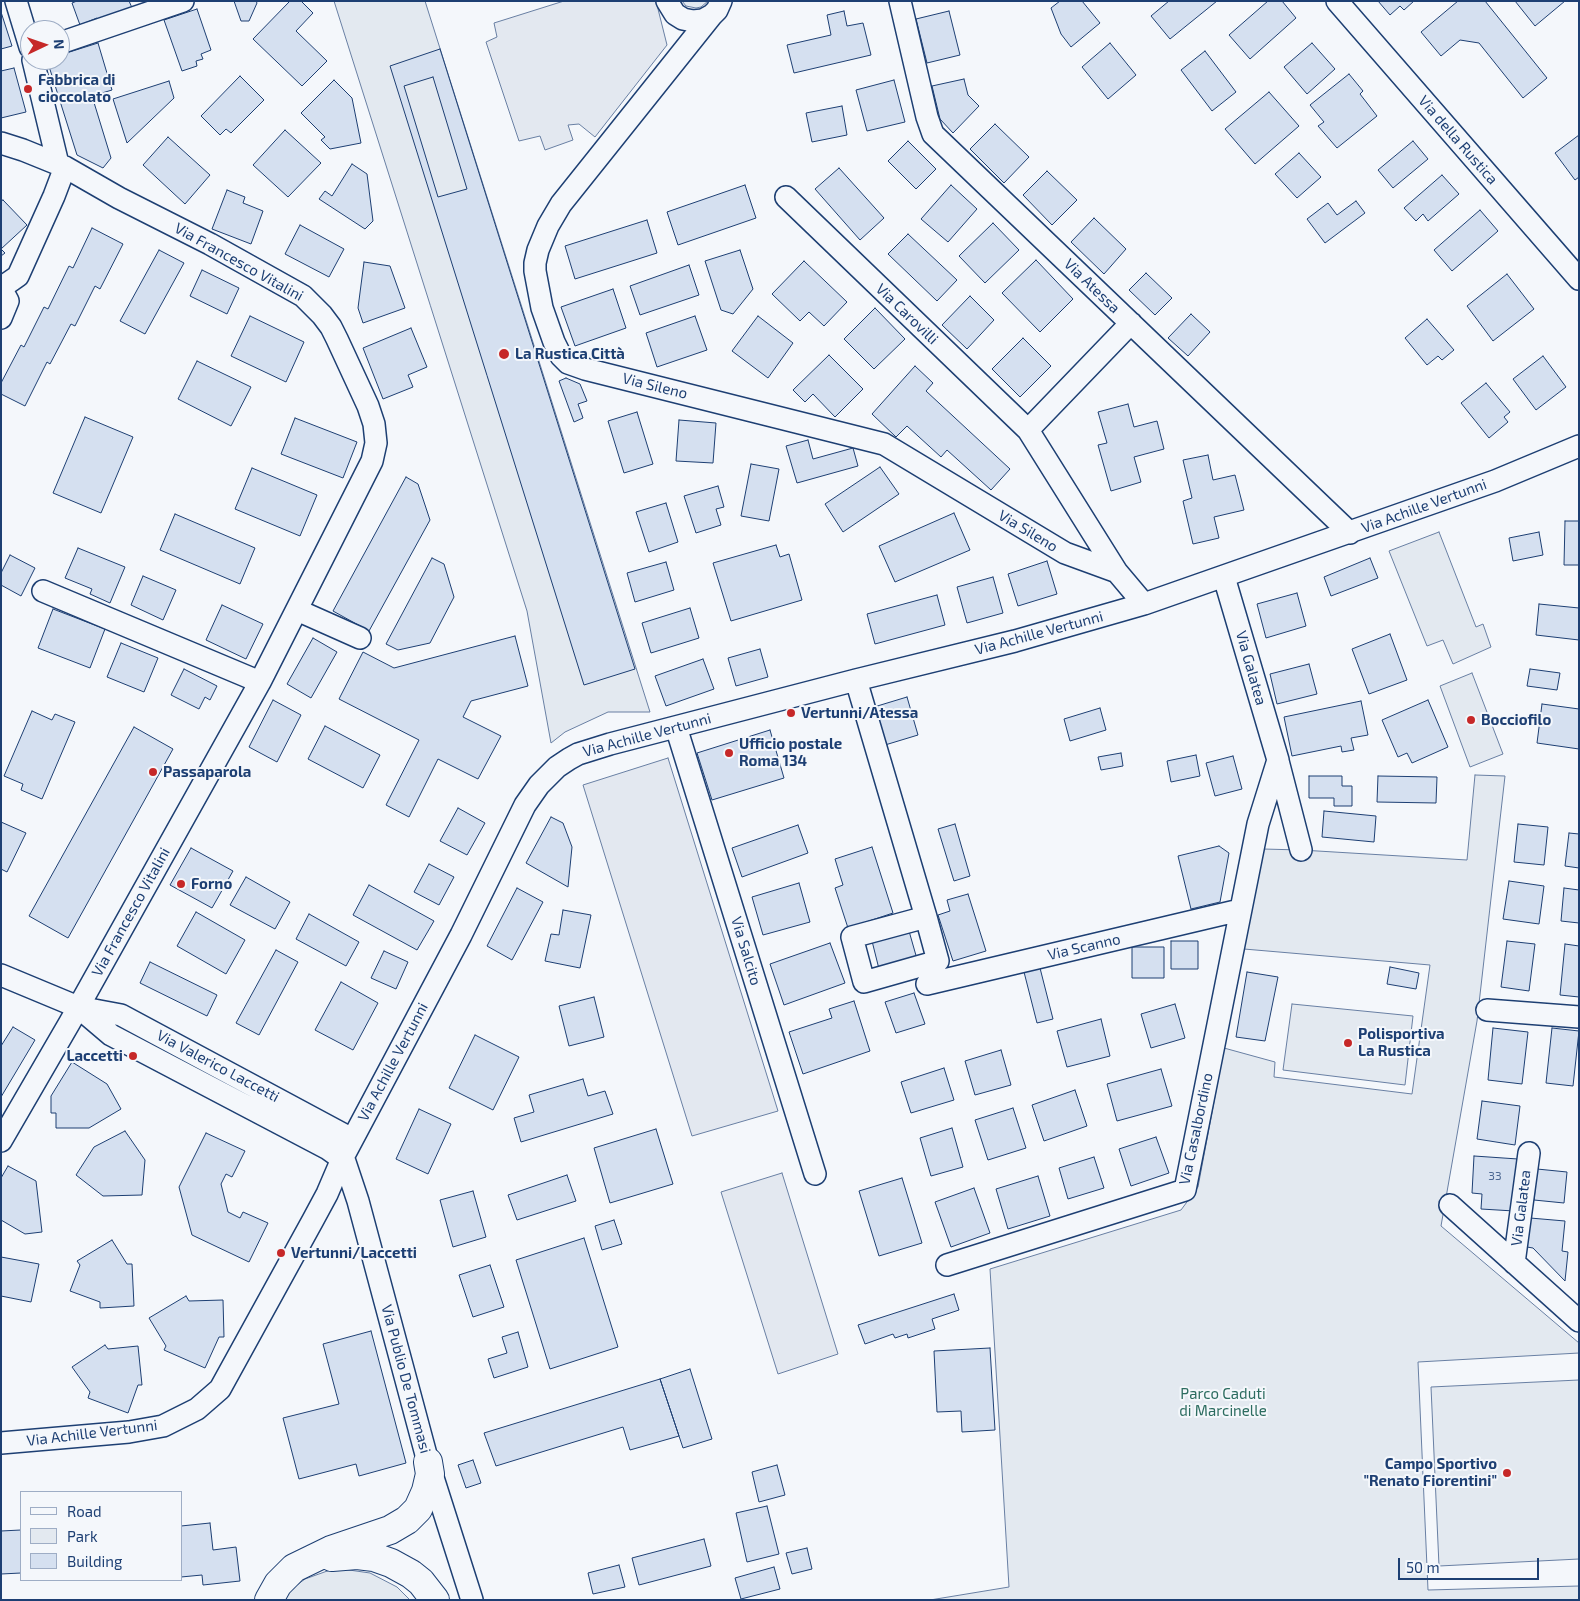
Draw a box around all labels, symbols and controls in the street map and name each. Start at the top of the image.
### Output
north arrow [20,20,70,70]
text: N [51,39,68,50]
place label: Fabbrica di cioccolato [38,71,115,106]
marker: Fabbrica di cioccolato [22,83,34,95]
street label: Via della Rustica [1414,92,1502,188]
street label: Via Francesco Vitalini [171,219,307,305]
street label: Via Atessa [1060,255,1124,317]
street label: Via Carovilli [872,280,942,348]
place label: La Rustica Città [515,345,625,363]
marker: La Rustica Città [497,347,511,361]
street label: Via Sileno [621,369,689,403]
street label: Via Achille Vertunni [1359,475,1489,537]
street label: Via Sileno [995,506,1061,556]
street label: Via Achille Vertunni [973,607,1105,659]
street label: Via Galatea [1232,629,1270,707]
place label: Vertunni/Atessa [801,704,918,722]
marker: Vertunni/Atessa [785,707,797,719]
street label: Via Achille Vertunni [581,709,713,761]
place label: Bocciofilo [1481,711,1551,729]
marker: Bocciofilo [1465,714,1477,726]
place label: Ufficio postale Roma 134 [739,735,842,770]
marker: Ufficio postale Roma 134 [723,747,735,759]
place label: Passaparola [163,763,251,781]
marker: Passaparola [147,766,159,778]
street label: Via Francesco Vitalini [88,844,174,980]
place label: Forno [191,875,232,893]
marker: Forno [175,878,187,890]
street label: Via Salcito [727,915,765,987]
street label: Via Scanno [1046,930,1122,964]
street label: Via Achille Vertunni [354,1000,432,1124]
place label: Polisportiva La Rustica [1358,1025,1445,1060]
street label: Via Valerico Laccetti [154,1026,282,1106]
marker: Polisportiva La Rustica [1342,1037,1354,1049]
place label: Laccetti [66,1047,123,1065]
marker: Laccetti [127,1050,139,1062]
street label: Via Casalbordino [1175,1071,1217,1187]
house number: 33 [1488,1169,1502,1183]
street label: Via Galatea [1507,1169,1535,1247]
place label: Vertunni/Laccetti [291,1244,417,1262]
marker: Vertunni/Laccetti [275,1247,287,1259]
street label: Via Publio De Tommasi [377,1303,435,1455]
park label: Parco Caduti di Marcinelle [1179,1385,1267,1420]
street label: Via Achille Vertunni [25,1416,159,1450]
place label: Campo Sportivo "Renato Fiorentini" [1363,1455,1497,1490]
marker: Campo Sportivo "Renato Fiorentini" [1501,1467,1513,1479]
legend [20,1491,182,1581]
text: Road [67,1502,102,1520]
text: Park [67,1527,98,1545]
scale bar [1400,1548,1541,1580]
text: Building [67,1552,122,1570]
text: 50 m [1406,1558,1440,1576]

